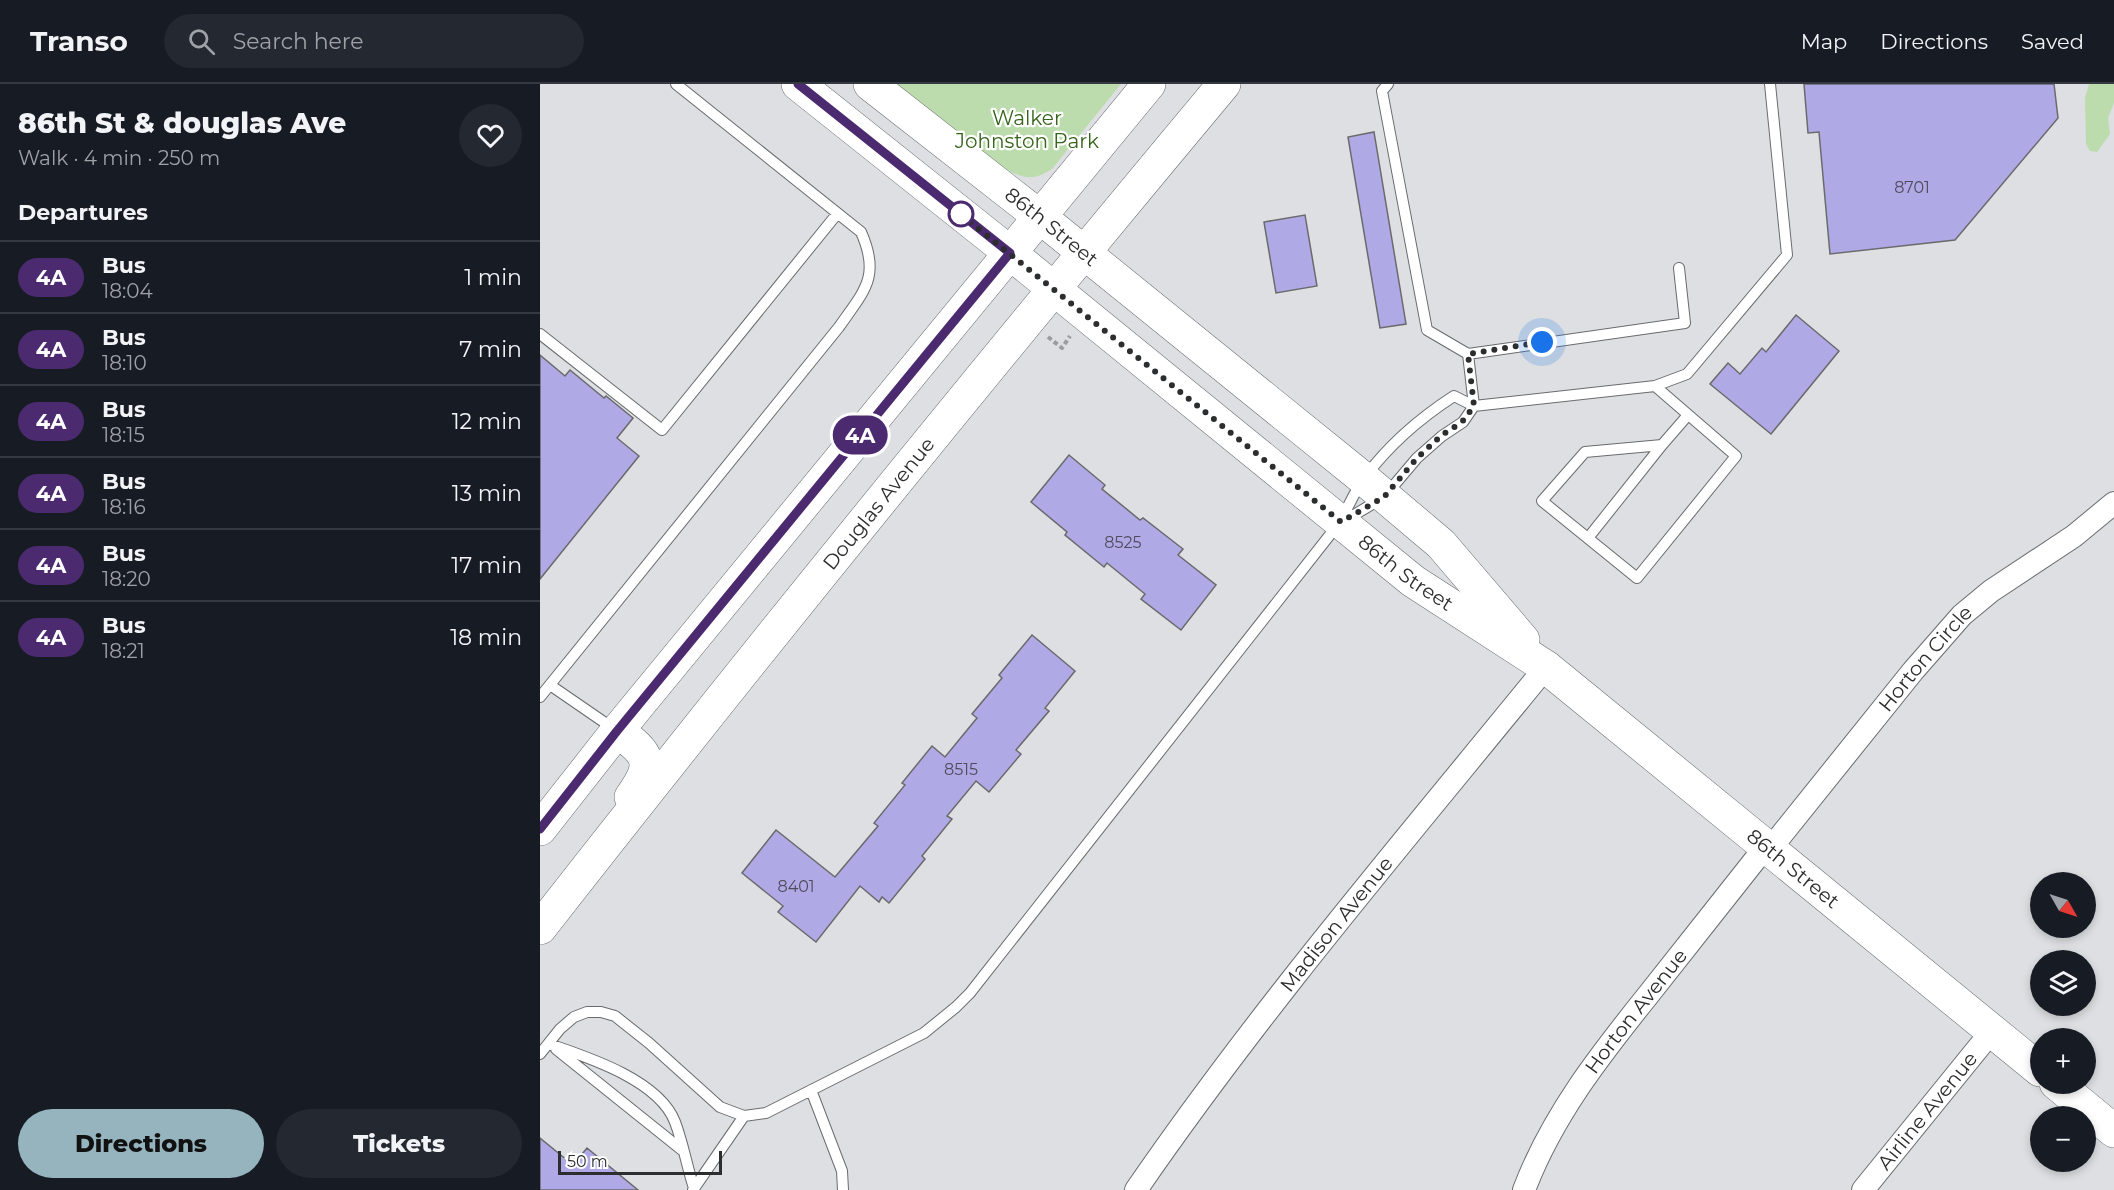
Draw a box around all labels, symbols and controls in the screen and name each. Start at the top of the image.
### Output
search box [164,14,584,68]
text: Transo [30,24,128,58]
icon: search [185,25,218,58]
text: Search here [233,28,364,55]
text: Map [1801,29,1847,54]
text: Directions [1880,29,1988,54]
text: Saved [2021,29,2084,54]
button: heart [459,104,522,167]
text: 86th St & douglas Ave [18,106,346,140]
park label: Walker Johnston Park [954,106,1099,153]
text: Walk · 4 min · 250 m [18,146,220,170]
house number: 8701 [1894,178,1930,197]
street label: 86th Street [1000,182,1103,271]
text: Departures [18,199,148,226]
unlabelled marker [948,201,974,227]
text: Bus [102,252,146,279]
text: 1 min [464,264,522,291]
text: 4A [36,265,66,290]
text: 18:04 [102,279,153,303]
text: Bus [102,324,146,351]
your location [1527,327,1557,357]
text: 7 min [459,336,522,363]
text: 4A [36,337,66,362]
text: 18:10 [102,351,147,375]
text: Bus [102,396,146,423]
text: 12 min [452,408,522,435]
text: 4A [36,409,66,434]
line badge: 4A [833,416,887,454]
text: 18:15 [102,423,145,447]
text: 4A [845,423,875,448]
street label: Douglas Avenue [818,432,940,575]
text: Bus [102,468,146,495]
text: 13 min [452,480,522,507]
text: 4A [36,481,66,506]
text: 18:16 [102,495,146,519]
street label: 86th Street [1354,529,1458,616]
house number: 8525 [1104,533,1142,552]
text: Bus [102,540,146,567]
text: 17 min [451,552,522,579]
text: 4A [36,553,66,578]
text: 18:20 [102,567,151,591]
street label: Horton Circle [1873,600,1977,716]
text: Bus [102,612,146,639]
text: 18 min [450,624,522,651]
text: 4A [36,625,66,650]
text: 18:21 [102,639,145,663]
house number: 8515 [944,760,978,779]
street label: 86th Street [1742,824,1844,913]
street label: Madison Avenue [1275,852,1398,997]
north arrow [2030,872,2096,938]
map controls [2030,872,2096,1172]
house number: 8401 [777,877,815,896]
street label: Horton Avenue [1580,944,1692,1078]
button: layers [2030,950,2096,1016]
button: + [2030,1028,2096,1094]
street label: Airline Avenue [1872,1047,1982,1175]
button: − [2030,1106,2096,1172]
button: Directions [18,1109,264,1178]
button: Tickets [276,1109,522,1178]
scale bar [558,1148,722,1176]
text: 50 m [567,1152,608,1171]

